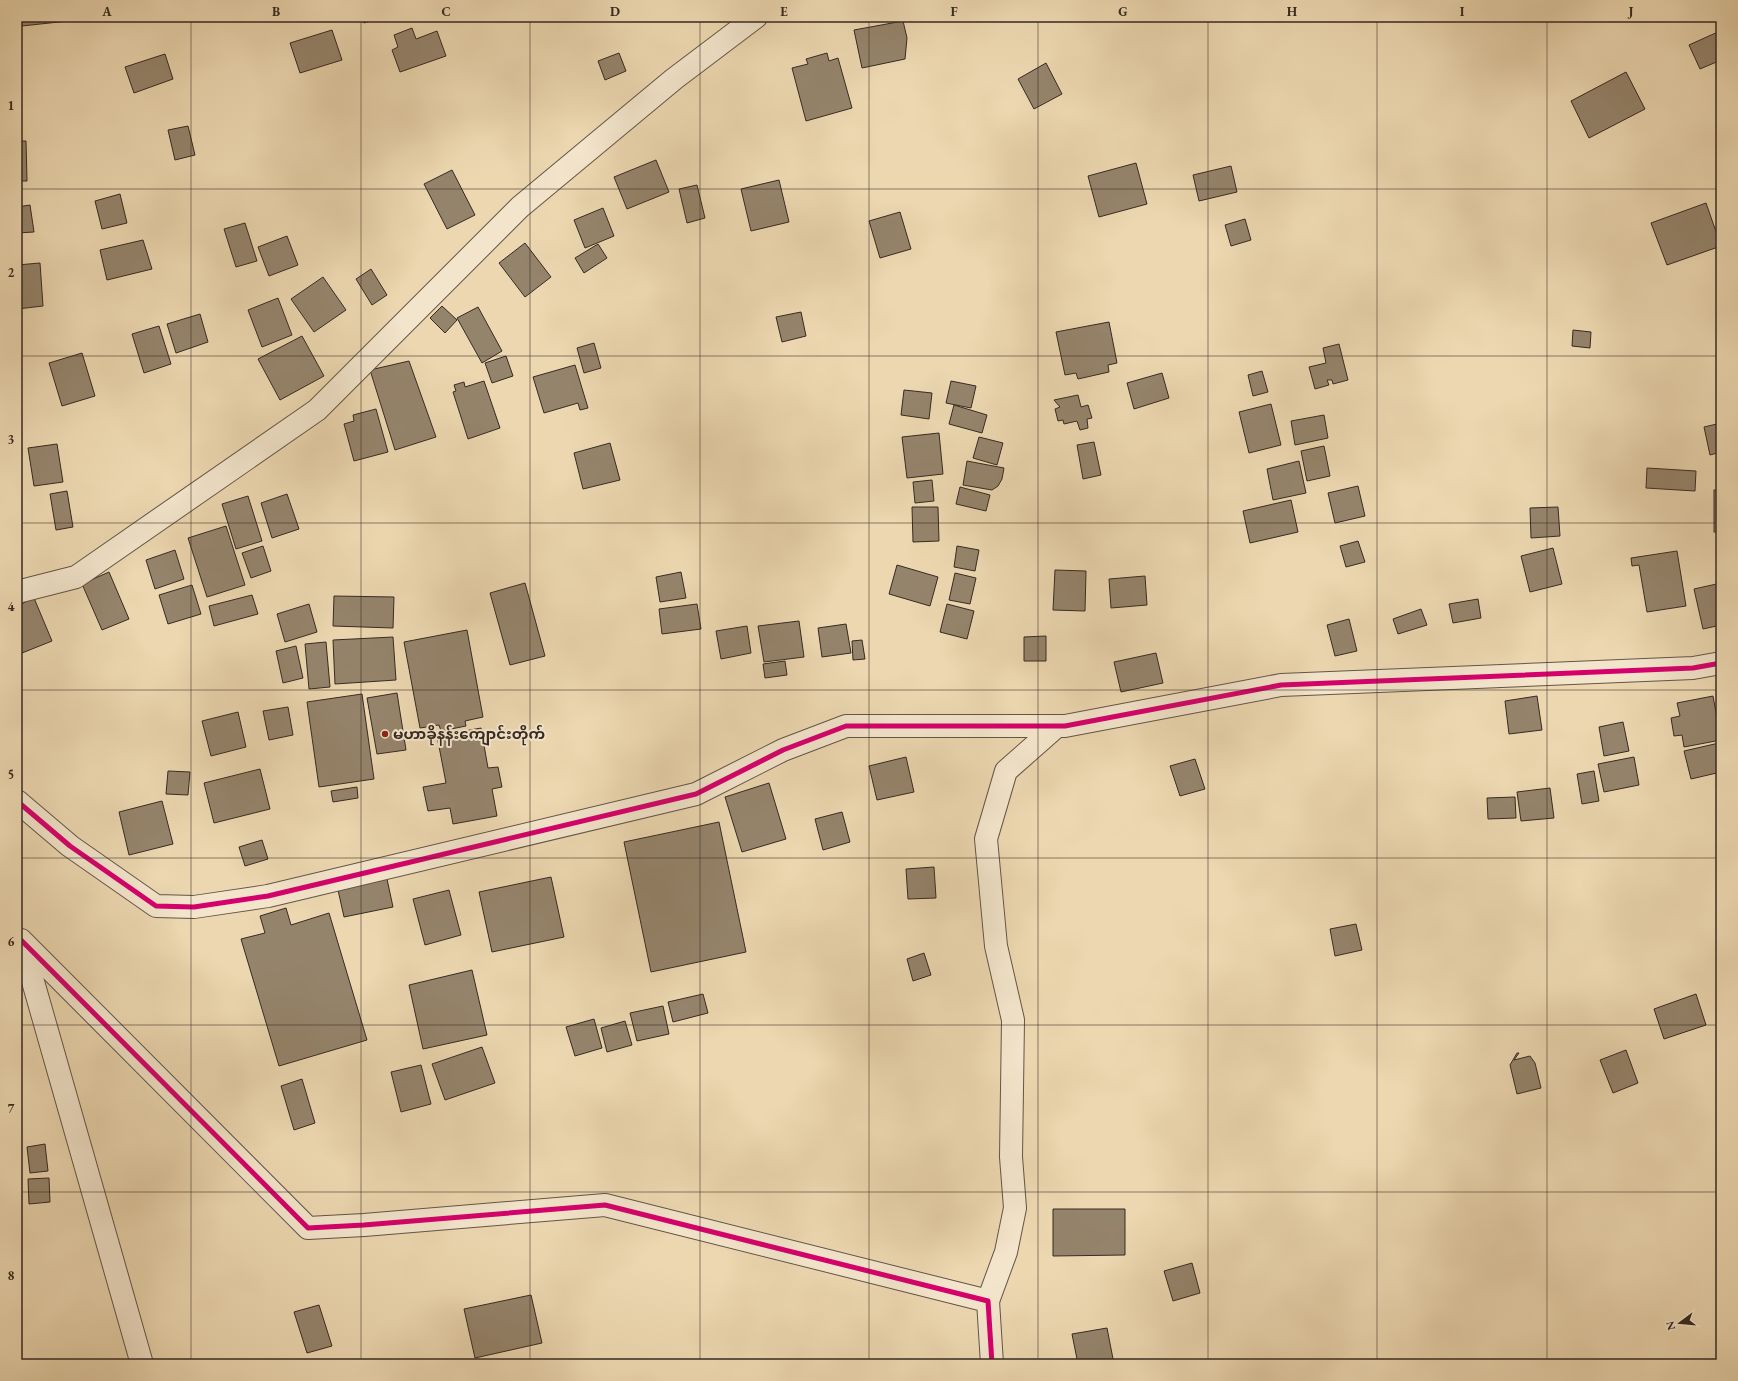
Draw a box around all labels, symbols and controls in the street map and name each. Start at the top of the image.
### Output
text: A [101,3,112,20]
text: B [272,3,280,20]
text: C [441,3,451,20]
text: D [610,3,620,20]
text: E [780,3,788,20]
text: F [950,3,958,20]
text: G [1118,3,1128,20]
text: H [1287,3,1298,20]
text: I [1460,3,1465,20]
text: J [1627,3,1634,20]
text: 1 [8,97,15,114]
text: 2 [8,264,15,281]
text: 3 [8,431,15,448]
text: 4 [8,598,15,615]
place label: မဟာခိုနန်းကျောင်းတိုက် [393,724,545,746]
marker: မဟာခိုနန်းကျောင်းတိုက် [380,729,390,739]
text: 5 [8,766,14,783]
text: 6 [8,933,15,950]
text: 7 [8,1100,15,1117]
text: 8 [8,1267,15,1284]
north arrow [1660,1303,1700,1343]
text: N [1662,1319,1678,1332]

